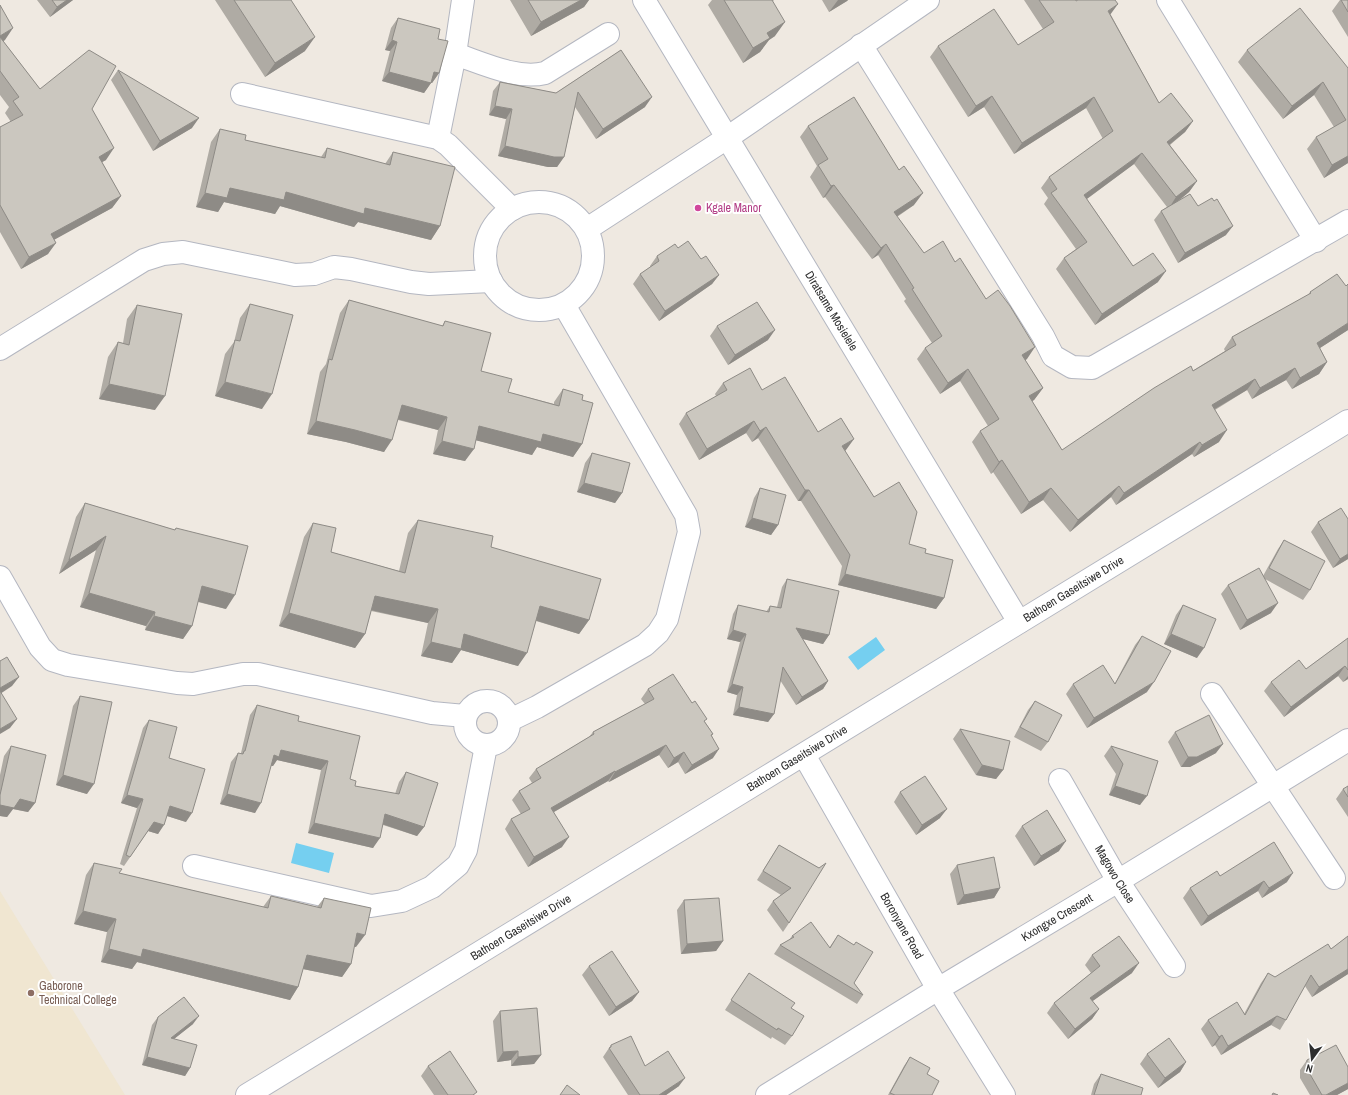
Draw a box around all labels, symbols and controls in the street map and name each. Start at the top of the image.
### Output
place label: Kgale Manor [706,200,762,216]
marker: Kgale Manor [693,203,703,213]
street label: Diratsame Mosielele [801,268,862,354]
street label: Bathoen Gaseitsiwe Drive [1020,552,1127,626]
street label: Bathoen Gaseitsiwe Drive [744,721,850,795]
street label: Magowo Close [1091,842,1139,906]
street label: Boronyane Road [877,890,927,962]
street label: Kxongxe Crescent [1018,890,1096,945]
street label: Bathoen Gaseitsiwe Drive [468,891,574,964]
place label: Gaborone Technical College [39,978,117,1008]
marker: Gaborone Technical College [26,988,36,998]
north arrow [1292,1039,1332,1079]
text: N [1304,1061,1314,1076]

